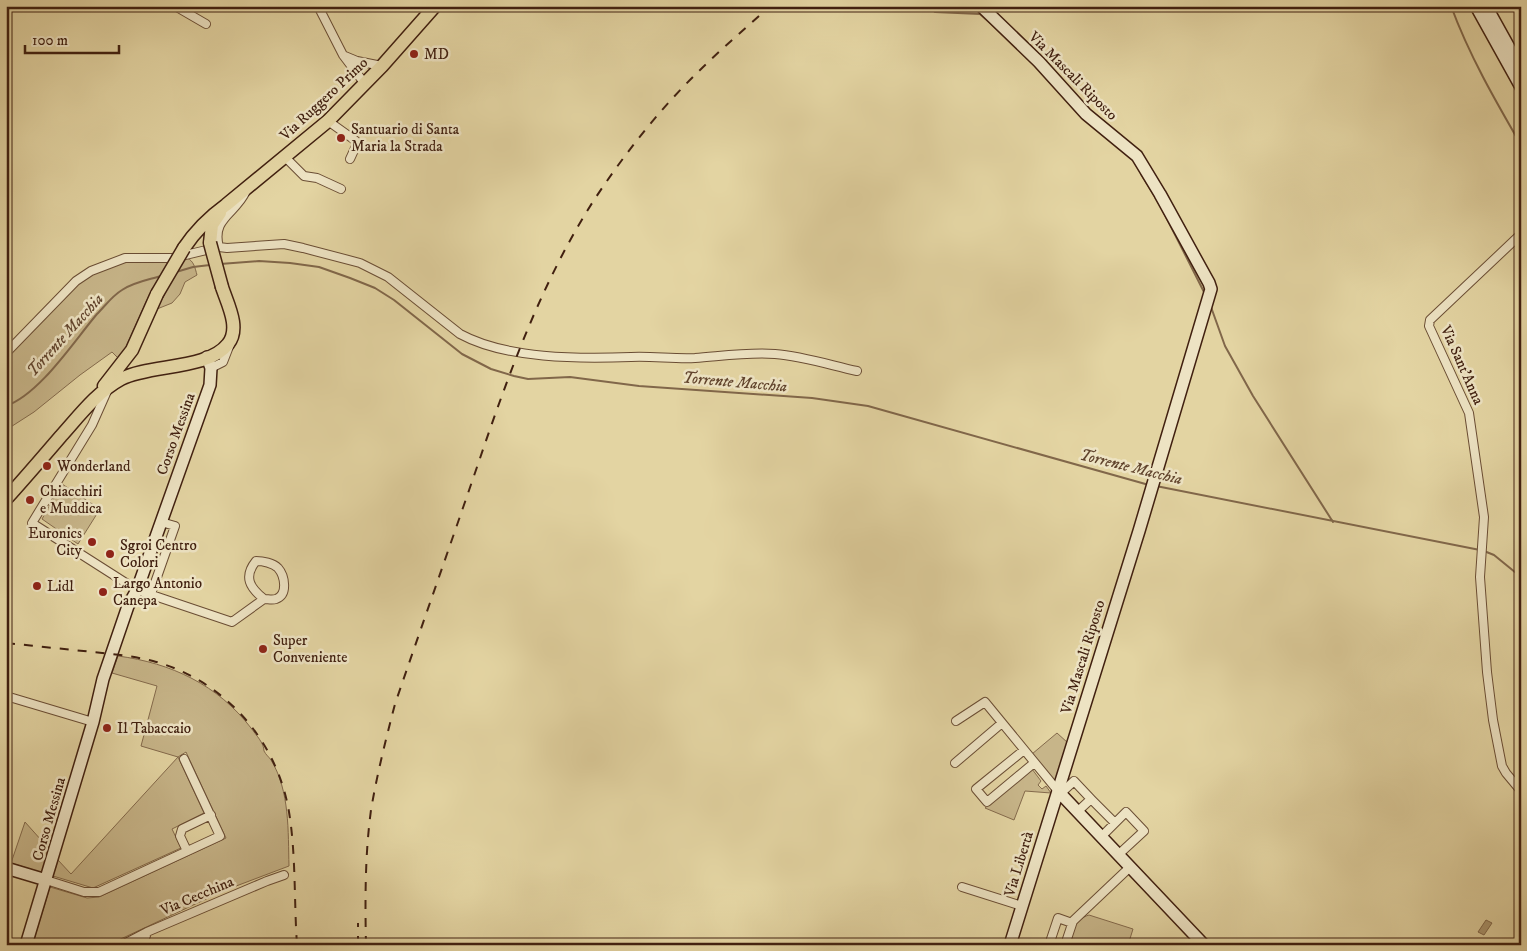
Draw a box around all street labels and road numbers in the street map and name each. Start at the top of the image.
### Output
street label: Via Mascali Riposto [1024,27,1121,124]
street label: Via Ruggero Primo [275,53,372,145]
street label: Via Sant'Anna [1436,322,1488,408]
street label: Corso Messina [152,390,200,478]
street label: Via Mascali Riposto [1056,598,1109,717]
street label: Corso Messina [28,774,70,863]
street label: Via Libertà [1000,828,1038,900]
street label: Via Cecchina [157,872,237,920]

